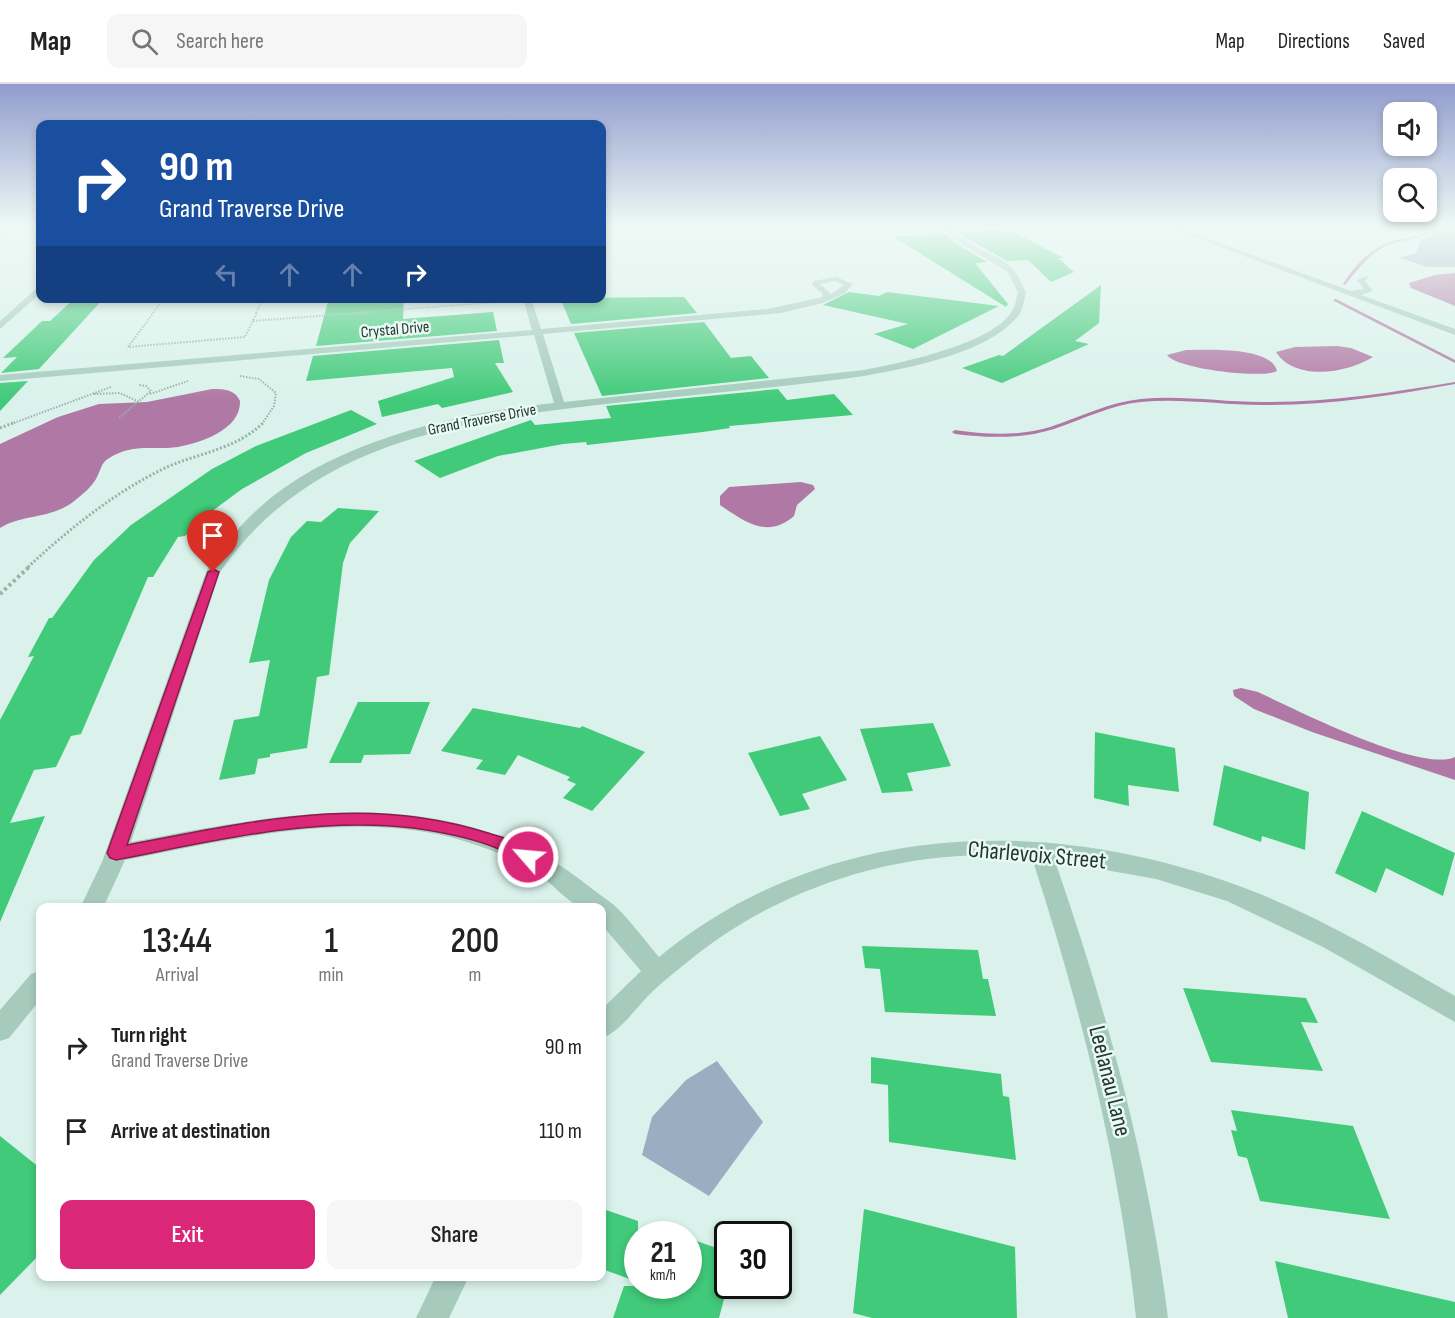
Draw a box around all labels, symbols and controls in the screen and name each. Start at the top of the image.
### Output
search box [107,14,527,68]
text: Map [30,25,71,58]
icon: search [128,25,161,58]
text: Search here [176,28,264,55]
text: Map [1215,29,1245,54]
text: Directions [1278,29,1350,54]
text: Saved [1383,29,1425,54]
map controls [1383,102,1437,222]
button: sound [1383,102,1437,156]
text: 90 m [159,142,233,193]
icon: right [60,144,138,222]
button: search [1383,168,1437,222]
text: Grand Traverse Drive [159,193,344,225]
icon: left [210,258,243,291]
icon: ahead [273,258,306,291]
icon: ahead [336,258,369,291]
icon: right [399,258,432,291]
street label: Crystal Drive [360,318,430,342]
street label: Grand Traverse Drive [426,400,538,440]
pin [187,510,238,572]
icon: arrive [196,519,229,552]
position arrow [496,825,560,889]
street label: Charlevoix Street [967,834,1107,876]
text: 13:44 [143,920,212,963]
text: 1 [324,920,338,963]
text: 200 [450,920,499,963]
text: Arrival [156,963,199,987]
text: min [319,963,344,987]
text: m [468,963,481,987]
text: Turn right [111,1022,187,1049]
street label: Leelanau Lane [1082,1023,1138,1139]
icon: right [60,1031,93,1064]
text: 90 m [545,1034,582,1061]
text: Grand Traverse Drive [111,1049,248,1073]
icon: arrive [60,1115,93,1148]
text: Arrive at destination [111,1118,270,1145]
text: 110 m [539,1118,582,1145]
button: Exit [60,1200,315,1269]
button: Share [327,1200,582,1269]
speed limit sign: 30 [714,1221,792,1299]
text: 21 [651,1235,675,1271]
text: km/h [650,1266,676,1285]

